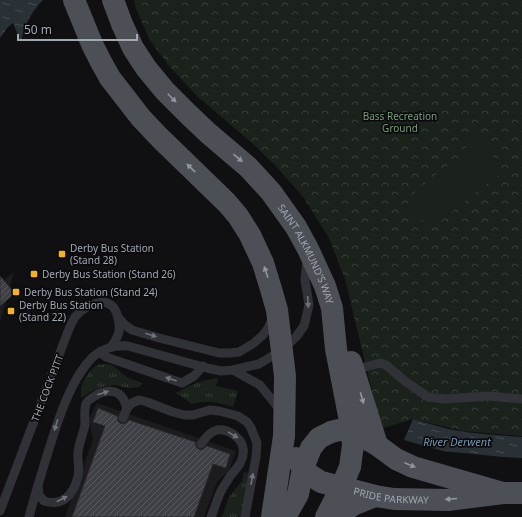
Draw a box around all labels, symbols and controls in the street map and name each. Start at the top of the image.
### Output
scale bar [18,16,137,42]
text: 50 m [24,21,52,38]
one-way arrow [167,93,177,103]
park label: Bass Recreation Ground [363,109,437,135]
one-way arrow [232,154,243,163]
one-way arrow [186,163,196,173]
street label: SAINT ALKMUND'S WAY [275,201,337,306]
place label: Derby Bus Station (Stand 28) [70,241,154,267]
marker: Derby Bus Station (Stand 28) [57,249,67,259]
one-way arrow [263,266,269,278]
place label: Derby Bus Station (Stand 26) [42,267,176,281]
marker: Derby Bus Station (Stand 26) [29,269,39,279]
place label: Derby Bus Station (Stand 24) [24,285,158,299]
marker: Derby Bus Station (Stand 24) [11,287,21,297]
one-way arrow [304,295,311,308]
place label: Derby Bus Station (Stand 22) [19,298,103,324]
marker: Derby Bus Station (Stand 22) [6,306,16,316]
one-way arrow [145,332,157,338]
street label: THE COCK PITT [28,352,66,424]
one-way arrow [164,376,176,382]
one-way arrow [97,390,109,396]
one-way arrow [359,392,365,404]
one-way arrow [53,419,59,431]
one-way arrow [227,432,239,439]
water label: River Derwent [423,434,491,449]
one-way arrow [404,462,415,468]
one-way arrow [249,473,255,485]
street label: PRIDE PARKWAY [352,484,429,507]
one-way arrow [57,496,68,503]
one-way arrow [445,496,457,503]

